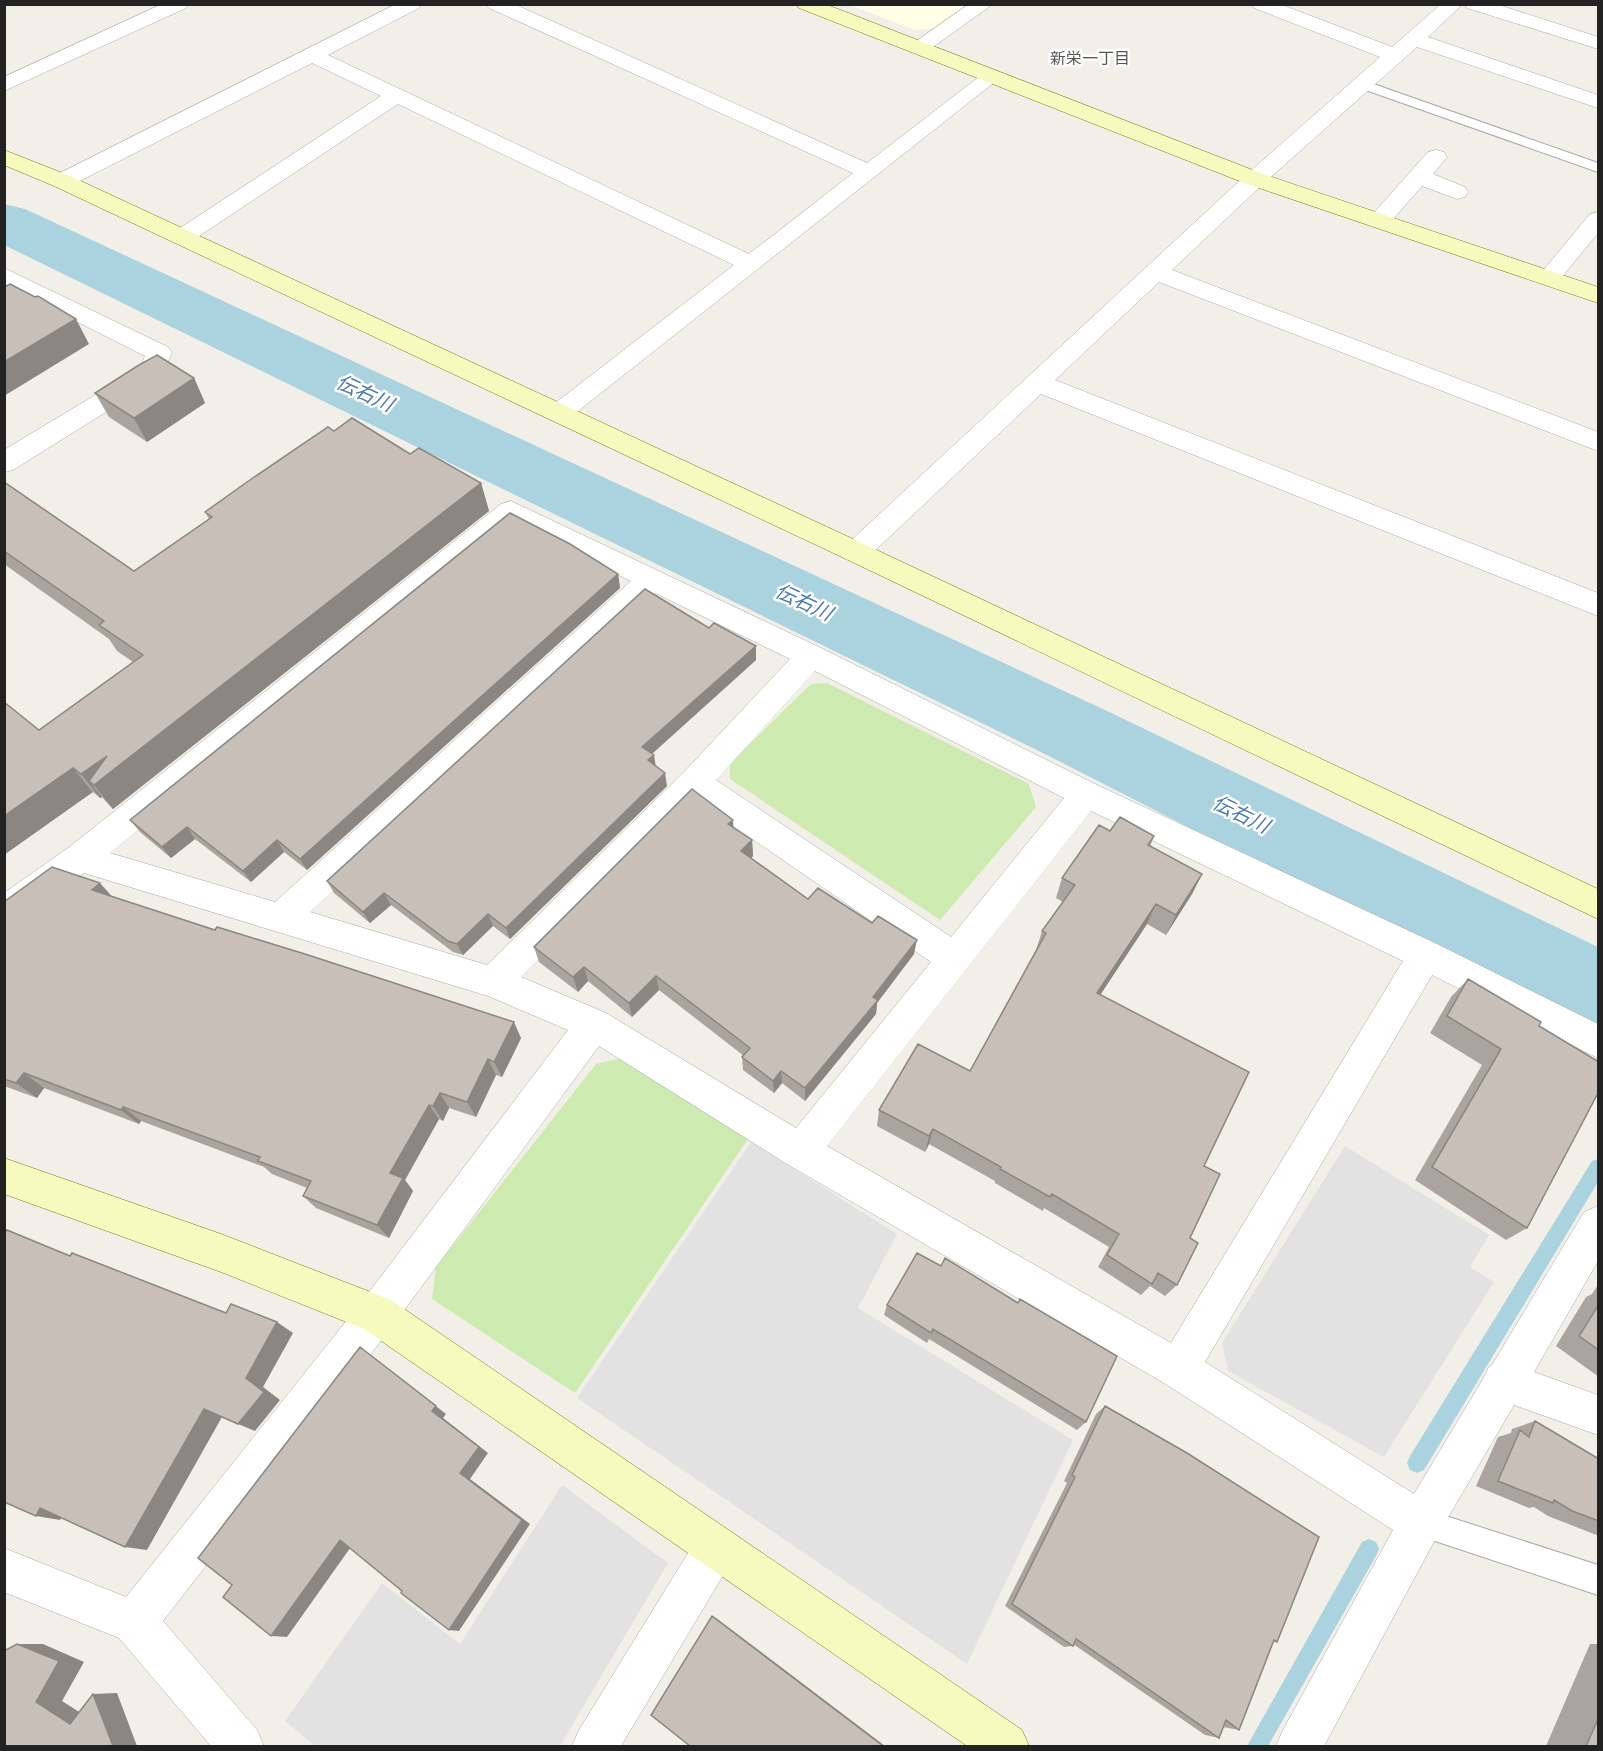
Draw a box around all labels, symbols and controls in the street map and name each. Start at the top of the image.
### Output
district label: 新栄一丁目 [1050,48,1130,69]
water label: 伝右川 [332,369,399,418]
water label: 伝右川 [771,578,838,627]
water label: 伝右川 [1208,789,1275,840]

